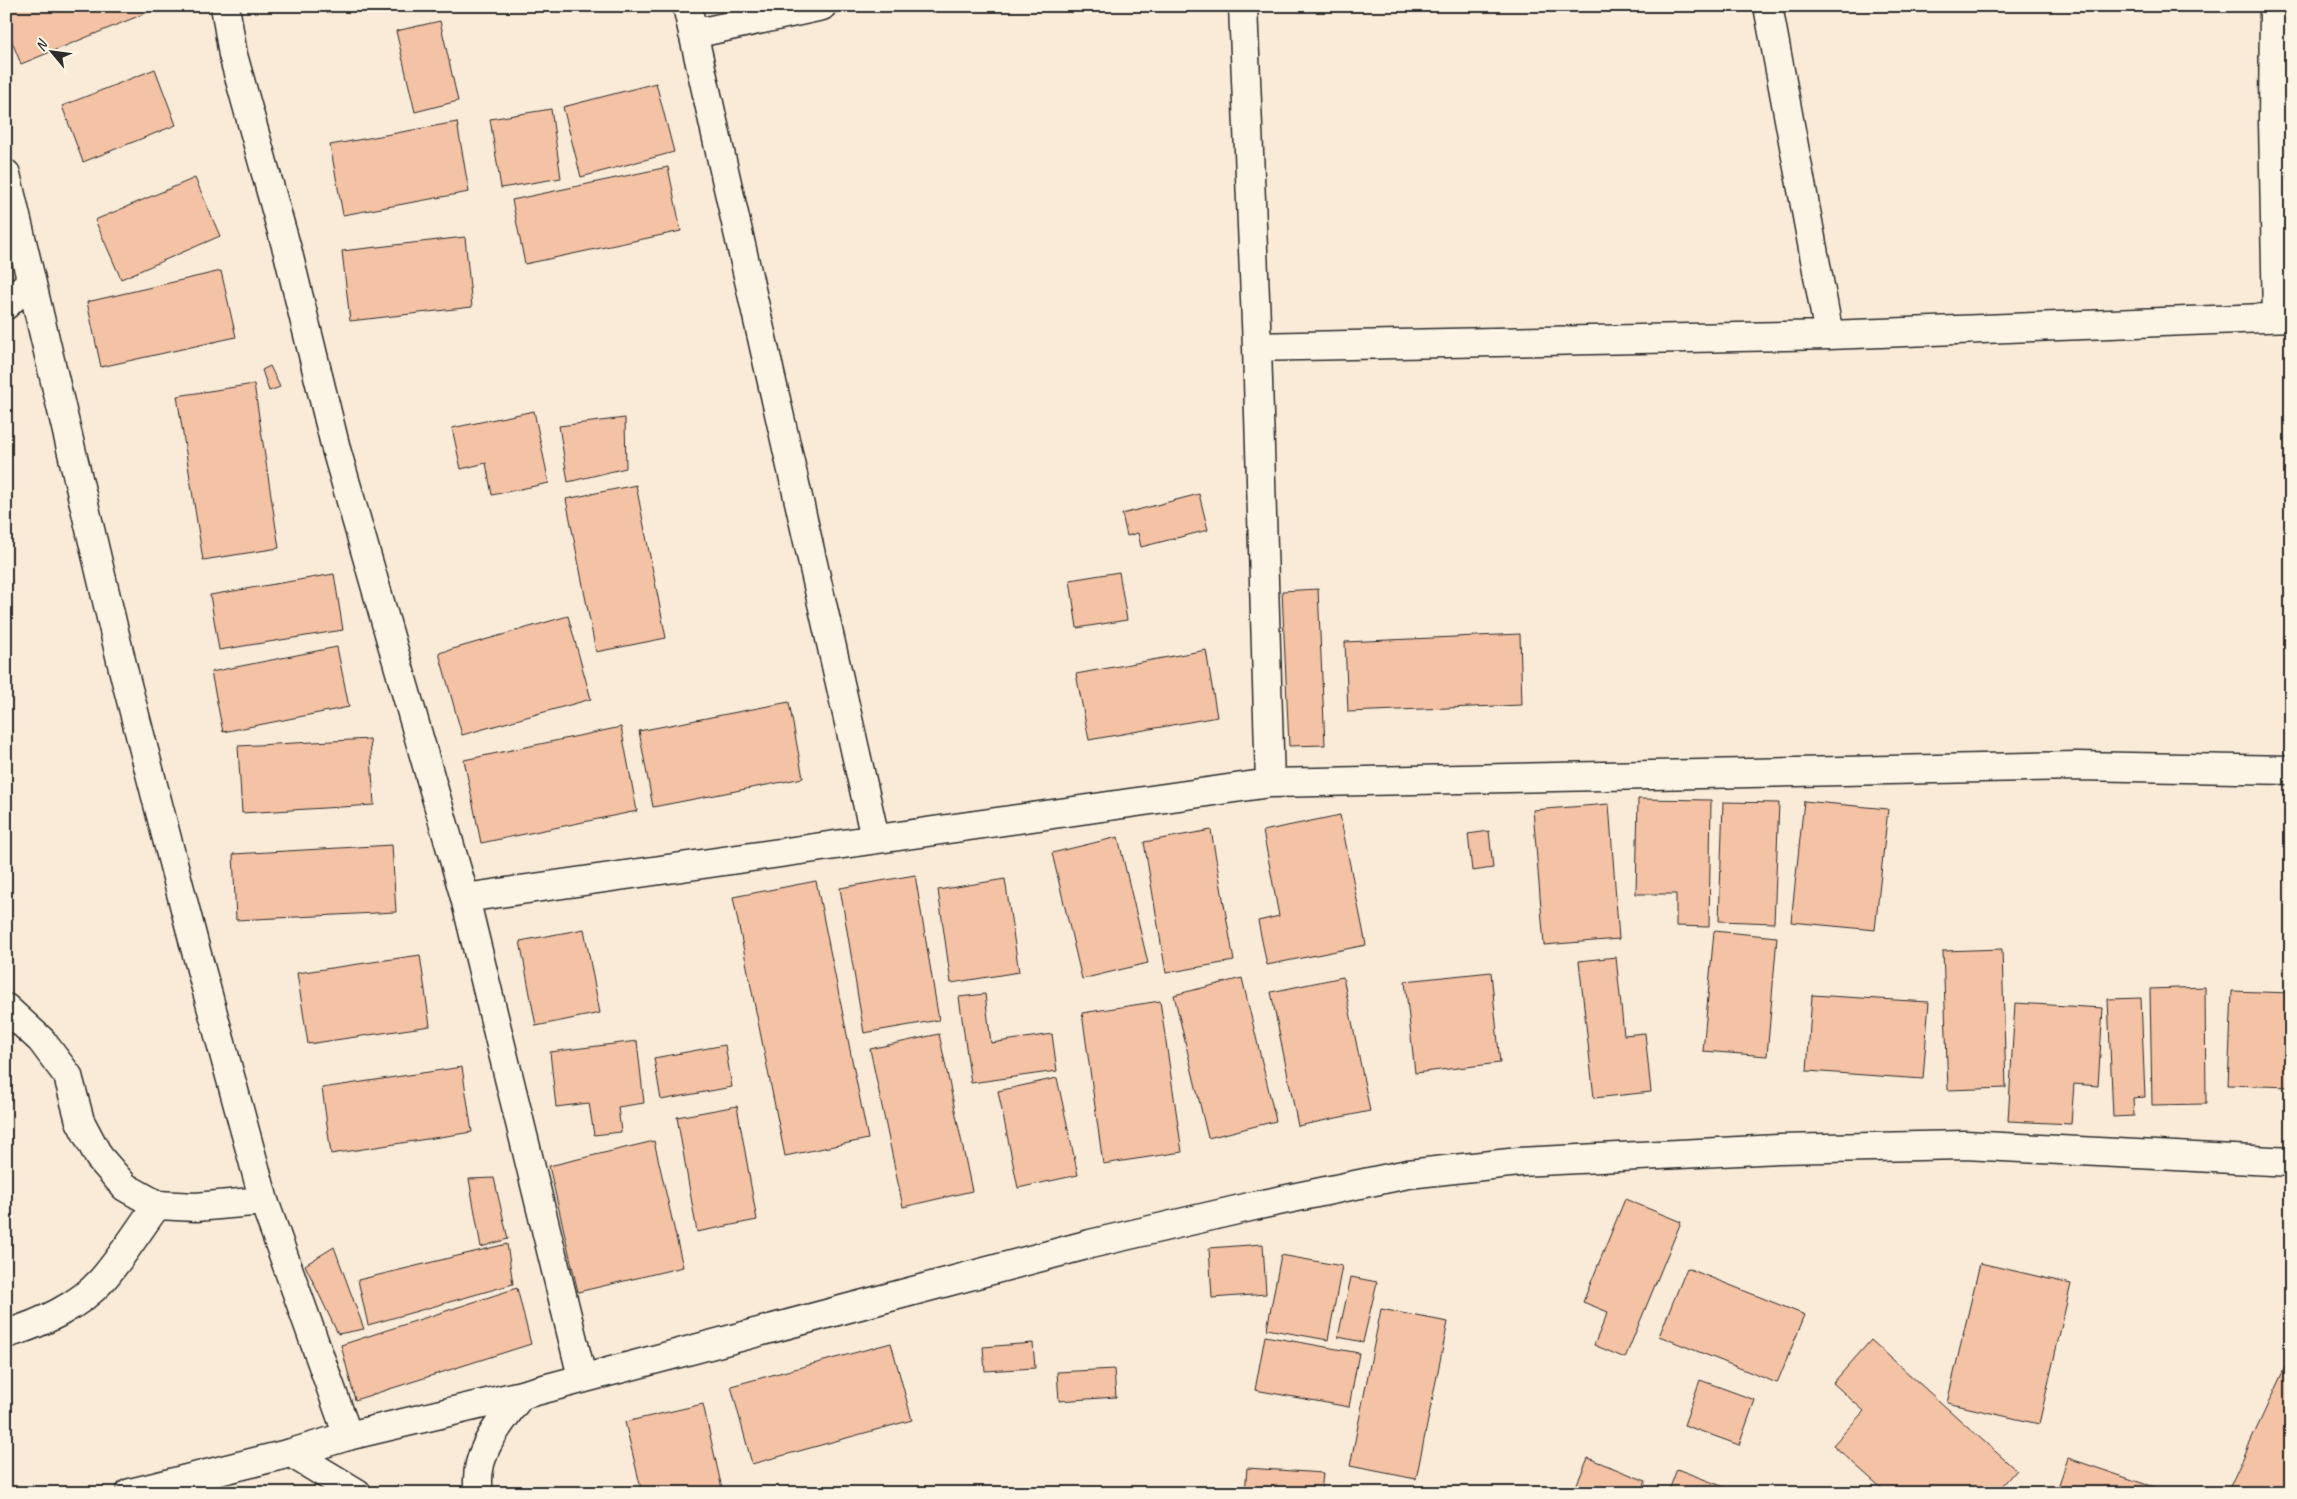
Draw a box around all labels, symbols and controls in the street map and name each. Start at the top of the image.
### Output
north arrow [28,28,78,78]
text: N [32,36,52,54]

